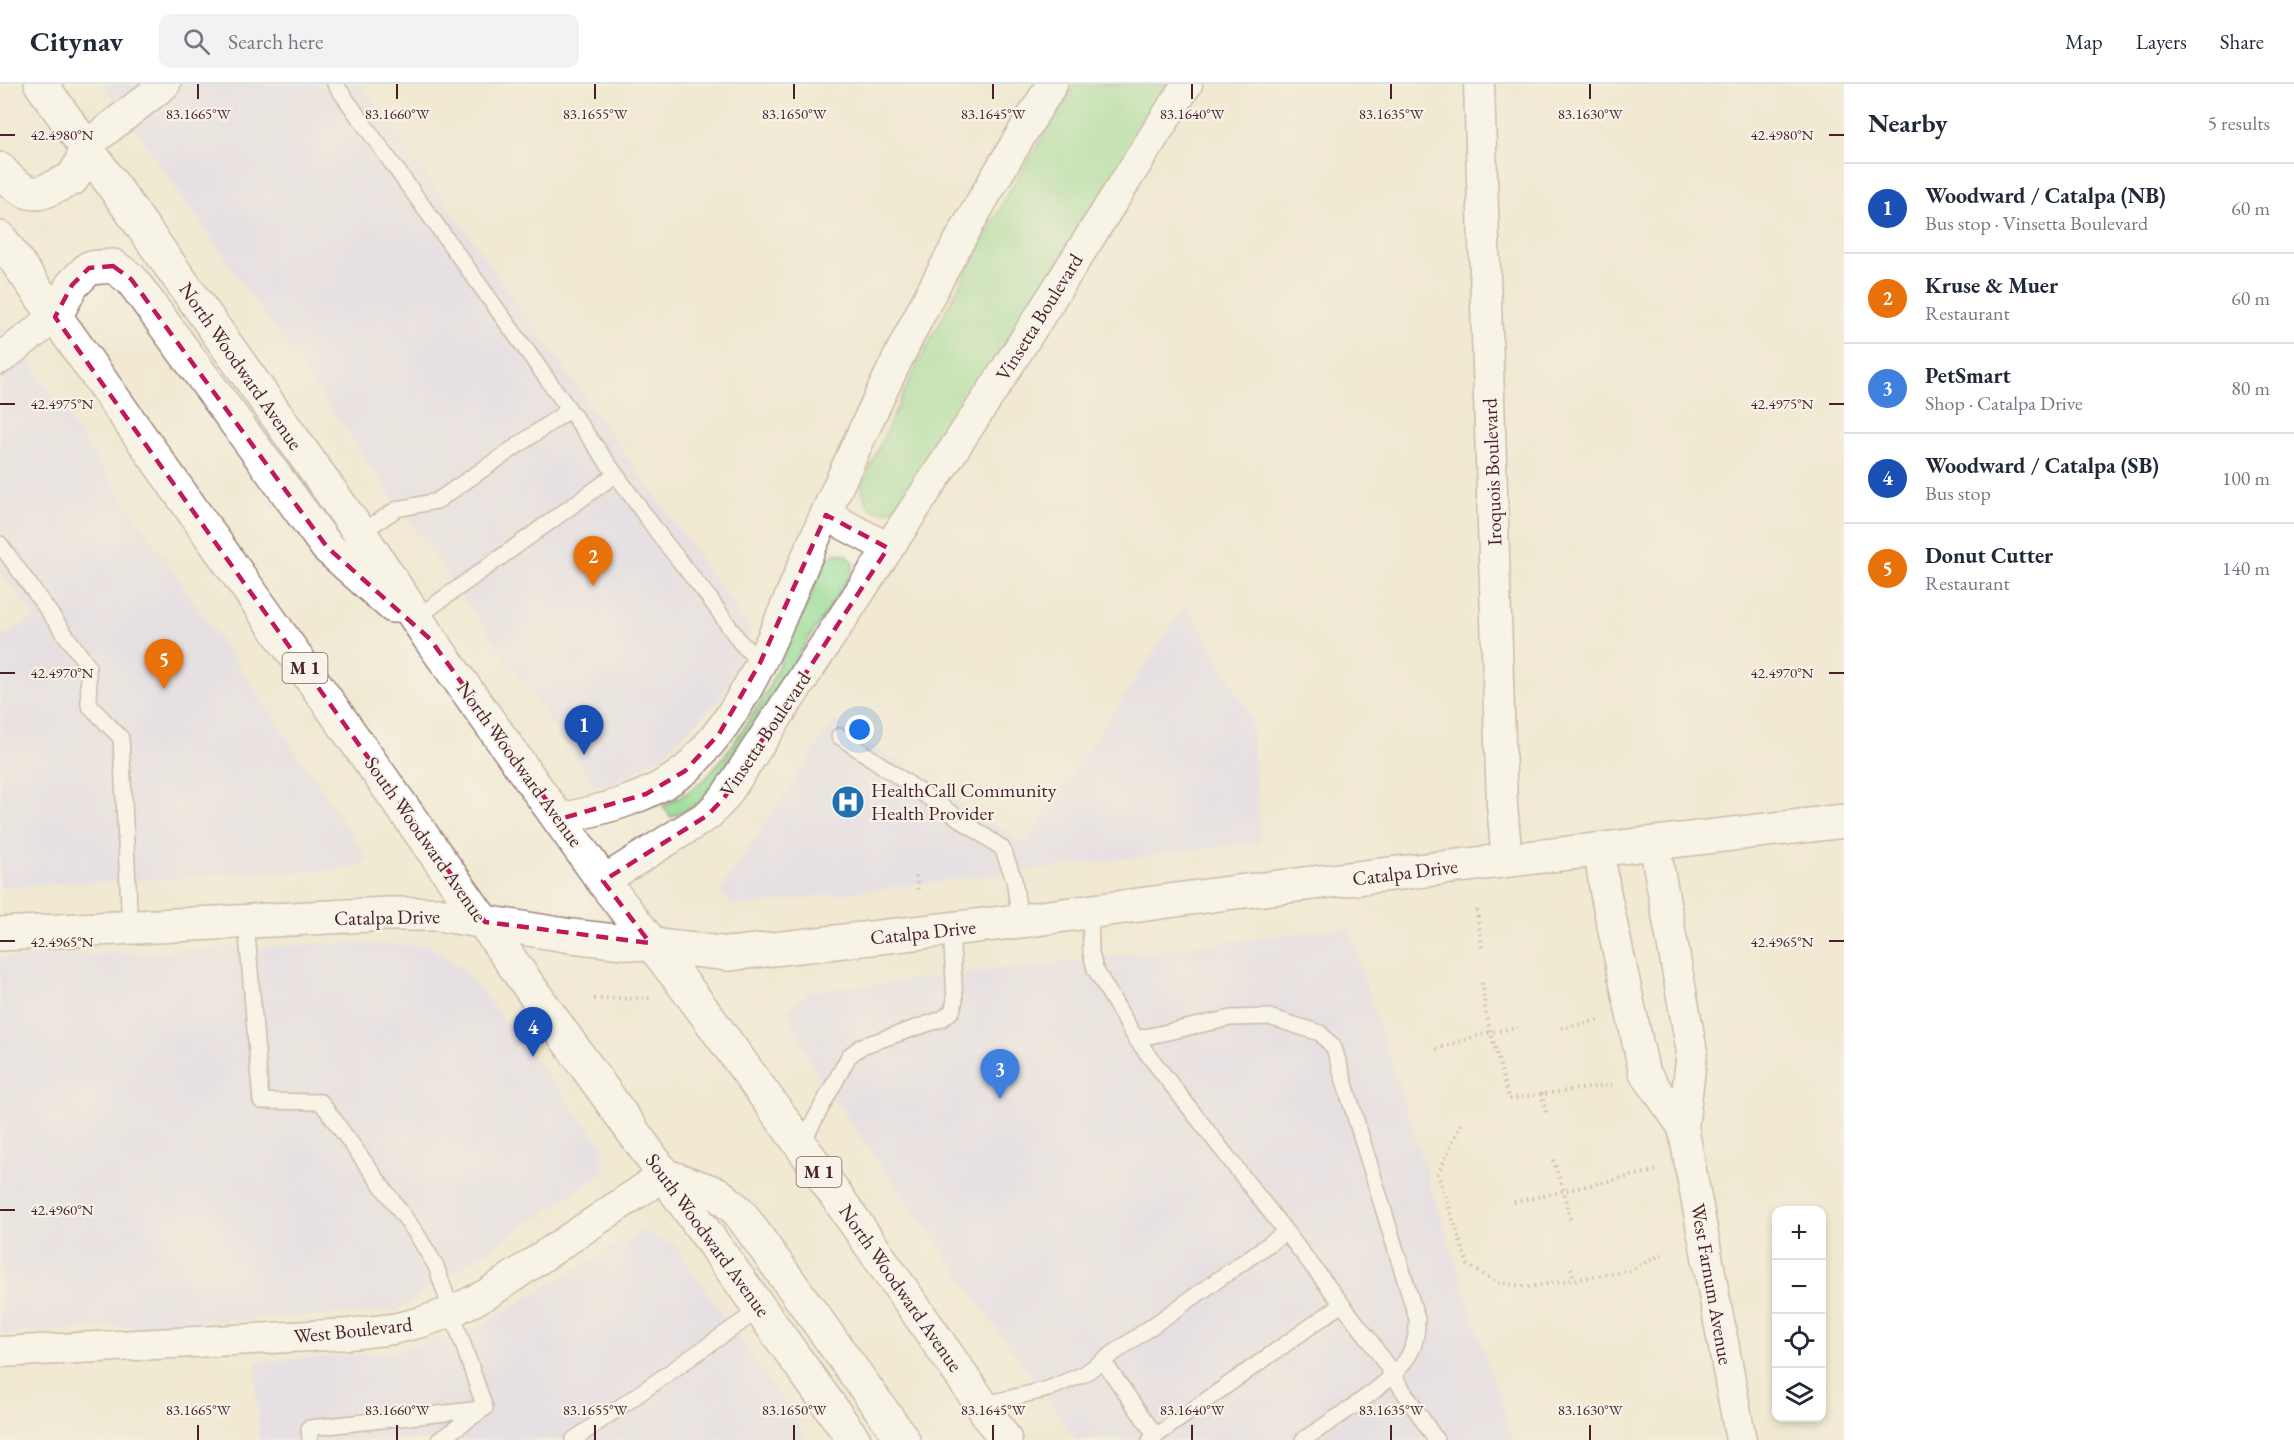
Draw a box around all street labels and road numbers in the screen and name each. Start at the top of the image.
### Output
street label: Vinsetta Boulevard [989,248,1089,386]
street label: North Woodward Avenue [173,277,309,455]
street label: Iroquois Boulevard [1476,397,1508,546]
road number: M 1 [282,653,328,683]
street label: Vinsetta Boulevard [714,666,817,802]
street label: North Woodward Avenue [451,676,589,852]
street label: South Woodward Avenue [359,751,493,927]
street label: Catalpa Drive [1351,853,1459,891]
street label: Catalpa Drive [334,903,440,931]
street label: Catalpa Drive [869,914,977,950]
street label: South Woodward Avenue [640,1148,776,1322]
road number: M 1 [796,1157,842,1187]
street label: North Woodward Avenue [833,1199,969,1377]
street label: West Farnum Avenue [1685,1201,1739,1367]
street label: West Boulevard [293,1311,414,1349]

